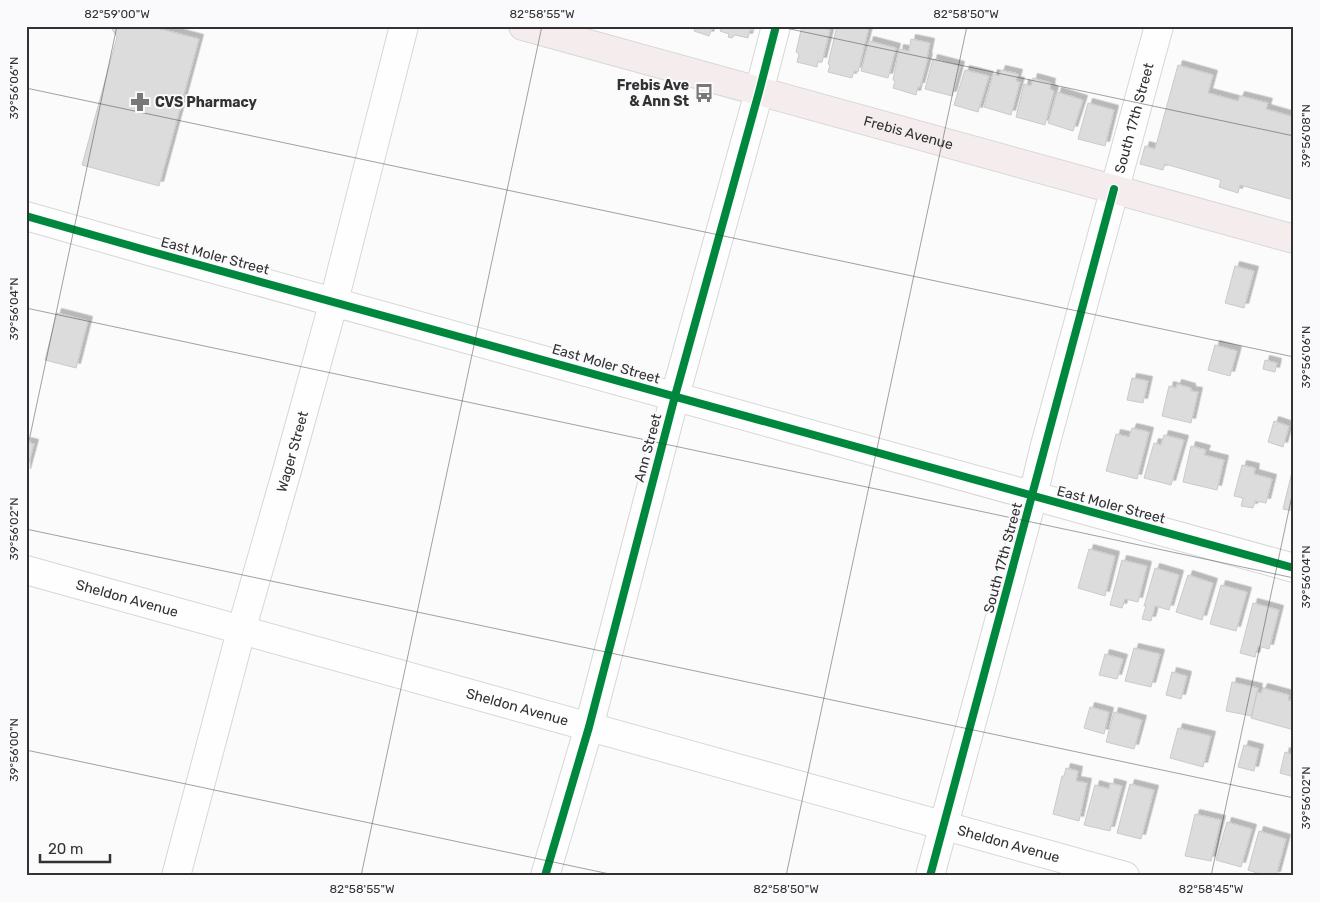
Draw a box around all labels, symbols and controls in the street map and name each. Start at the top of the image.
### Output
text: 82°59'00"W [84,7,150,21]
text: 82°58'55"W [509,7,575,21]
text: 82°58'50"W [933,7,999,21]
text: 39°56'06"N [7,57,21,119]
street label: South 17th Street [1111,60,1157,175]
place label: Frebis Ave & Ann St [617,77,689,110]
bus stop icon: Frebis Ave & Ann St [693,82,715,104]
pharmacy icon: CVS Pharmacy [129,91,151,113]
place label: CVS Pharmacy [155,94,257,111]
text: 39°56'08"N [1299,104,1313,168]
street label: Frebis Avenue [862,112,955,153]
street label: East Moler Street [159,233,272,279]
text: 39°56'04"N [7,277,21,341]
text: 39°56'06"N [1299,326,1313,388]
street label: East Moler Street [550,340,662,388]
street label: Wager Street [273,409,312,494]
street label: Ann Street [631,411,665,484]
street label: East Moler Street [1055,482,1168,528]
text: 39°56'02"N [7,497,21,561]
street label: South 17th Street [980,500,1026,615]
text: 39°56'04"N [1299,545,1313,609]
street label: Sheldon Avenue [74,576,180,621]
street label: Sheldon Avenue [464,684,571,729]
text: 39°56'00"N [7,718,21,782]
text: 39°56'02"N [1299,766,1313,830]
street label: Sheldon Avenue [956,821,1062,866]
scale bar [40,832,110,864]
text: 20 m [48,840,83,858]
text: 82°58'55"W [329,882,395,896]
text: 82°58'50"W [753,882,819,896]
text: 82°58'45"W [1179,882,1244,896]

